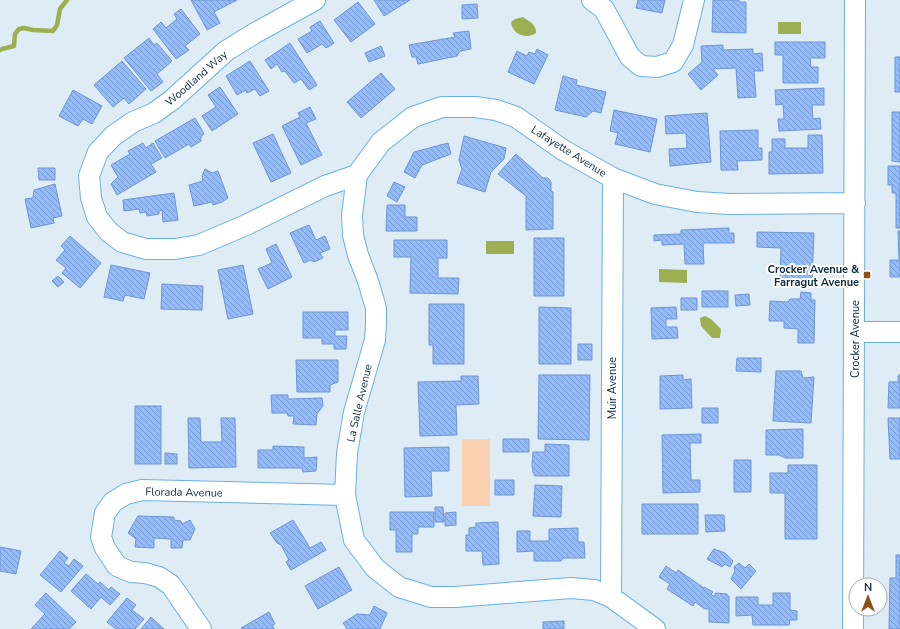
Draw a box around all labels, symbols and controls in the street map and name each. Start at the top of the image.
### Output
street label: Woodland Way [162,47,231,109]
street label: Lafayette Avenue [528,122,609,181]
place label: Crocker Avenue & Farragut Avenue [768,262,860,290]
marker: Crocker Avenue & Farragut Avenue [862,270,872,280]
street label: Crocker Avenue [848,300,863,378]
street label: Muir Avenue [605,357,620,419]
street label: La Salle Avenue [343,362,376,444]
street label: Florada Avenue [145,484,223,501]
north arrow [848,577,888,617]
text: N [864,580,872,595]

